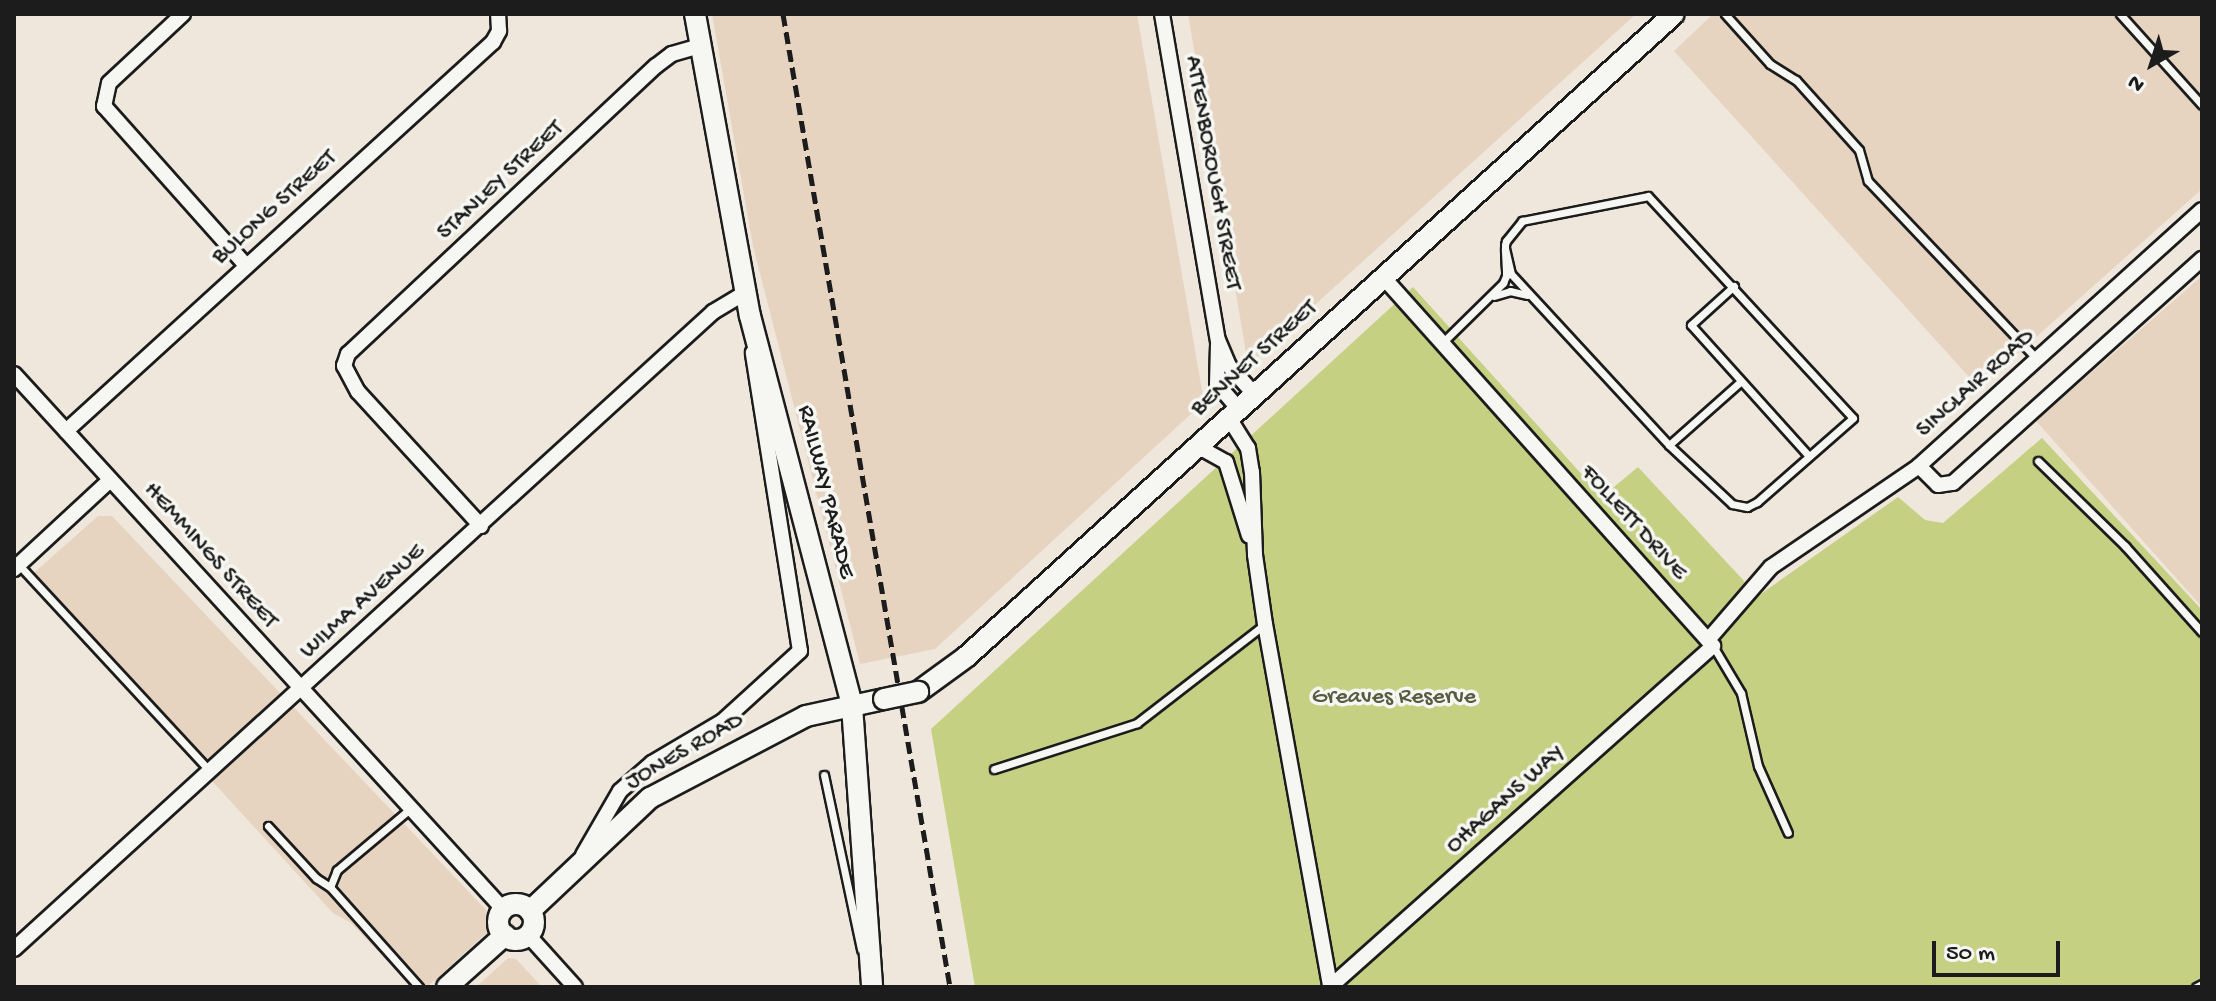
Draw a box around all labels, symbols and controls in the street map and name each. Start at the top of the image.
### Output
north arrow [2112,24,2192,104]
street label: ATTENBOROUGH STREET [1177,54,1247,292]
text: N [2123,68,2151,97]
street label: STANLEY STREET [432,115,570,247]
street label: BULONG STREET [207,144,343,272]
street label: BENNET STREET [1186,295,1324,423]
street label: SINCLAIR ROAD [1911,323,2041,445]
street label: RAILWAY PARADE [790,402,860,582]
street label: FOLLETT DRIVE [1574,459,1692,587]
street label: HEMMINGS STREET [137,477,283,635]
street label: WILMA AVENUE [295,538,431,666]
park label: Greaves Reserve [1312,684,1476,712]
street label: JONES ROAD [621,707,749,797]
street label: OHAGANS WAY [1441,739,1571,861]
scale bar [1936,925,2064,975]
text: 50 m [1946,940,1995,969]

